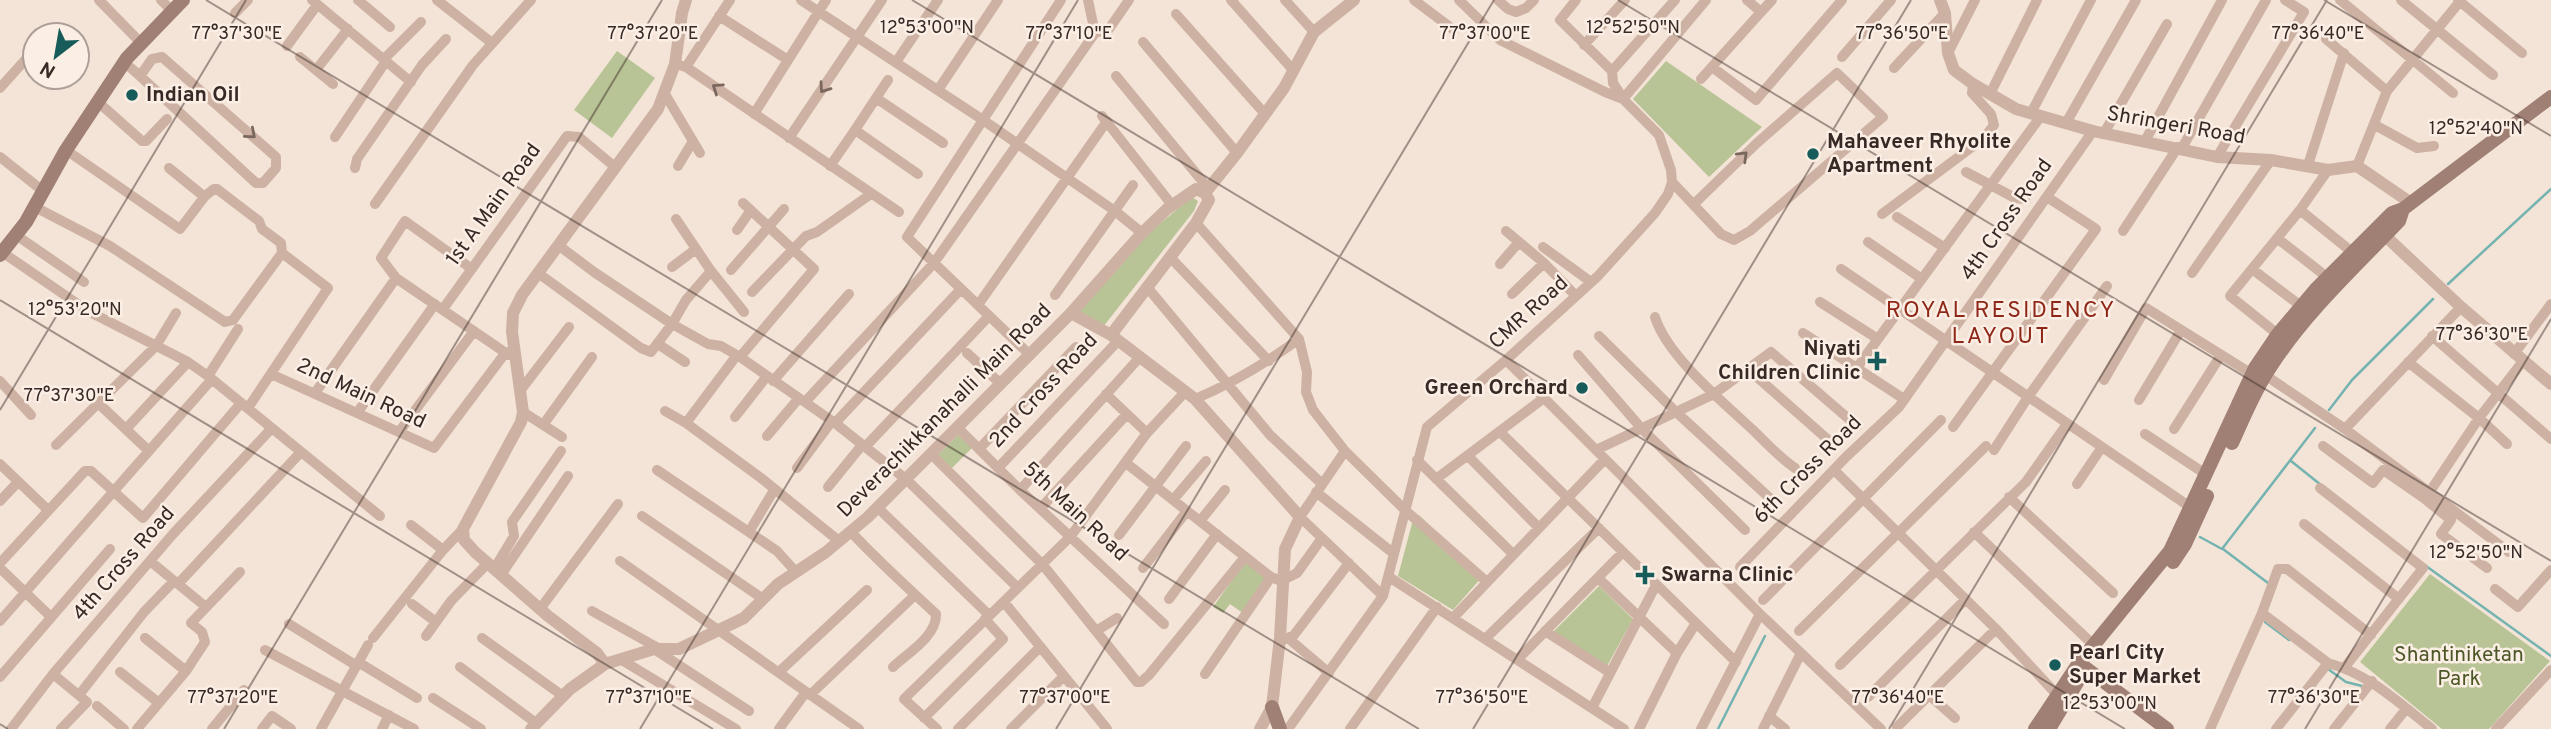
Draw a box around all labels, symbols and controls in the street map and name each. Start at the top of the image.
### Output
text: 12°53'00"N [880,17,974,40]
text: 12°52'50"N [1586,17,1680,40]
north arrow [21,21,91,91]
text: 77°37'30"E [192,23,282,46]
text: 77°37'20"E [607,23,699,46]
text: 77°37'10"E [1026,23,1113,46]
text: 77°37'00"E [1439,23,1531,46]
text: 77°36'50"E [1856,23,1948,46]
text: 77°36'40"E [2272,23,2365,46]
text: N [36,55,60,83]
one-way arrow [820,80,832,93]
place label: Indian Oil [146,82,240,109]
one-way arrow [712,84,725,97]
marker: Indian Oil [124,87,140,103]
street label: Shringeri Road [2105,101,2247,151]
text: 12°52'40"N [2429,118,2523,141]
one-way arrow [243,126,256,138]
place label: Mahaveer Rhyolite Apartment [1827,129,2011,180]
street label: 1st A Main Road [440,138,548,272]
marker: Mahaveer Rhyolite Apartment [1805,146,1821,162]
one-way arrow [1735,152,1748,165]
street label: 4th Cross Road [1955,154,2059,286]
street label: CMR Road [1484,270,1574,356]
district label: ROYAL RESIDENCY LAYOUT [1886,297,2116,352]
street label: Deverachikkanahalli Main Road [832,298,1058,524]
text: 12°53'20"N [28,299,122,322]
text: 77°36'30"E [2436,324,2528,347]
street label: 2nd Cross Road [984,328,1104,454]
place label: Niyati Children Clinic [1718,336,1861,387]
marker: Niyati Children Clinic [1867,351,1887,371]
street label: 2nd Main Road [292,352,430,436]
place label: Green Orchard [1425,375,1568,402]
marker: Green Orchard [1574,380,1590,396]
text: 77°37'30"E [24,385,114,408]
street label: 6th Cross Road [1748,410,1868,530]
street label: 5th Main Road [1016,456,1134,568]
street label: 4th Cross Road [67,501,181,627]
text: 12°52'50"N [2429,542,2523,565]
place label: Swarna Clinic [1661,562,1794,589]
marker: Swarna Clinic [1635,565,1655,585]
place label: Pearl City Super Market [2069,640,2201,691]
park label: Shantiniketan Park [2394,642,2524,693]
marker: Pearl City Super Market [2047,657,2063,673]
text: 77°37'20"E [187,687,279,710]
text: 77°37'10"E [606,687,693,710]
text: 77°37'00"E [1019,687,1111,710]
text: 77°36'50"E [1436,687,1528,710]
text: 77°36'40"E [1852,687,1945,710]
text: 77°36'30"E [2268,687,2360,710]
text: 12°53'00"N [2063,693,2157,716]

